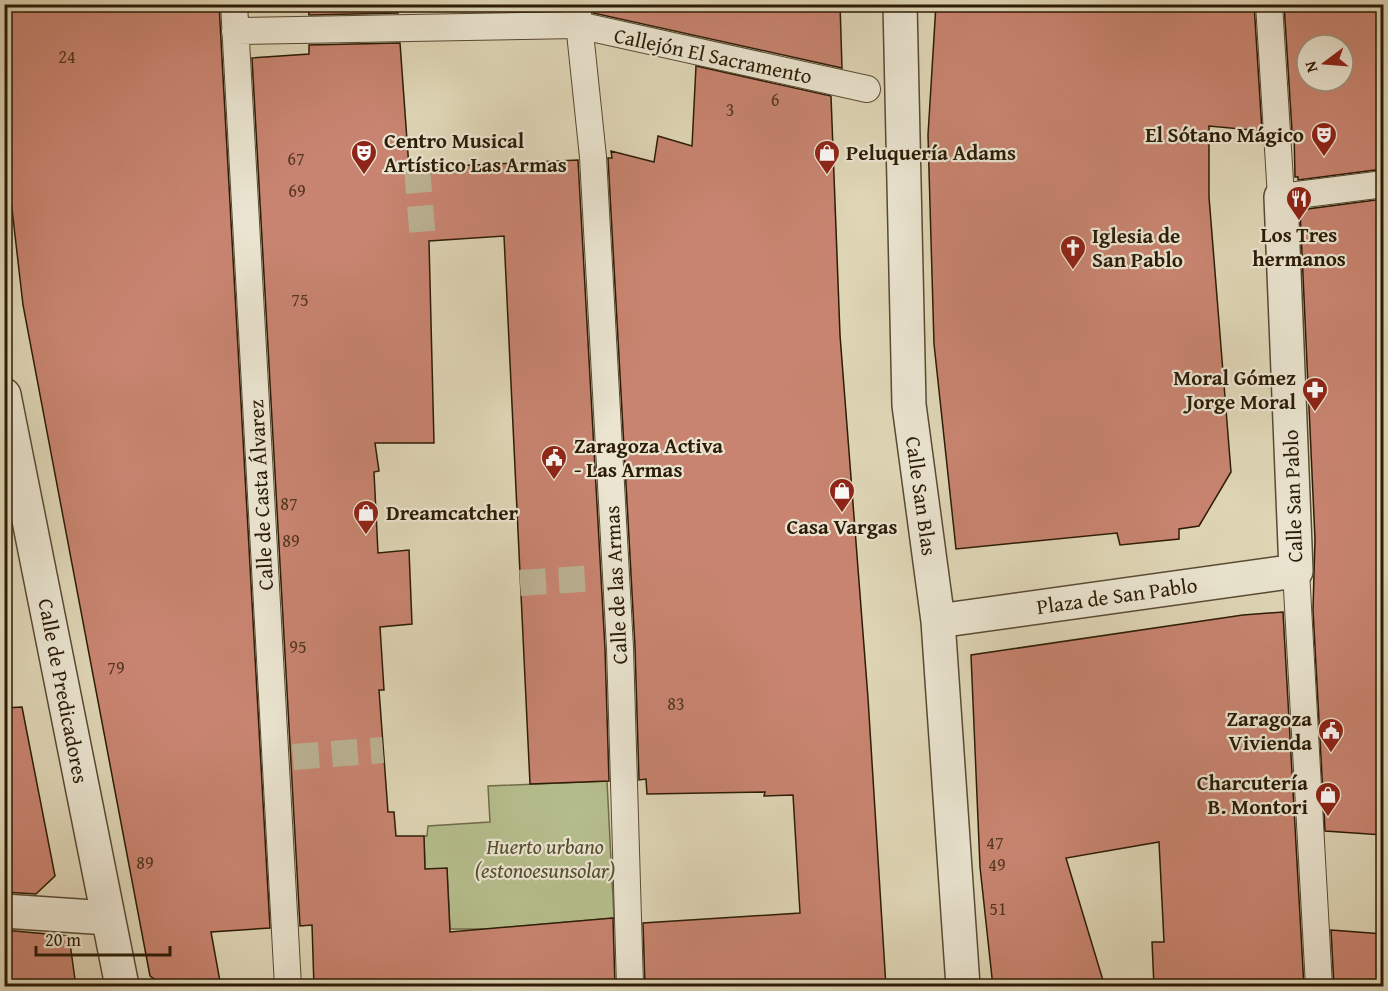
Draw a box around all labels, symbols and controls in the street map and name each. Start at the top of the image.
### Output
street label: Callejón El Sacramento [611,19,815,92]
north arrow [1295,33,1355,93]
house number: 24 [58,43,76,70]
text: N [1297,58,1324,76]
house number: 6 [771,86,779,113]
house number: 3 [726,96,734,123]
place label: El Sótano Mágico [1145,119,1304,150]
theatre icon: El Sótano Mágico [1309,120,1339,158]
place label: Centro Musical Artístico Las Armas [384,125,567,180]
place label: Peluquería Adams [846,137,1016,168]
theatre icon: Centro Musical Artístico Las Armas [349,138,379,176]
shop icon: Peluquería Adams [812,138,842,176]
house number: 67 [287,145,305,172]
house number: 69 [288,177,306,204]
restaurant icon: Los Tres hermanos [1284,184,1314,222]
place label: Los Tres hermanos [1252,219,1346,274]
place label: Iglesia de San Pablo [1092,220,1183,275]
church icon: Iglesia de San Pablo [1058,233,1088,271]
house number: 75 [291,286,309,313]
place label: Moral Gómez Jorge Moral [1173,362,1296,417]
pharmacy icon: Moral Gómez Jorge Moral [1300,375,1330,413]
street label: Calle de Casta Álvarez [240,399,281,591]
street label: Calle San Pablo [1275,429,1310,563]
place label: Zaragoza Activa - Las Armas [574,430,723,485]
street label: Calle San Blas [898,434,945,558]
public building icon: Zaragoza Activa - Las Armas [539,443,569,481]
shop icon: Casa Vargas [827,476,857,514]
house number: 87 [280,490,298,517]
place label: Dreamcatcher [386,497,519,528]
shop icon: Dreamcatcher [351,498,381,536]
street label: Calle de las Armas [596,505,635,665]
place label: Casa Vargas [786,511,898,542]
house number: 89 [282,527,300,554]
street label: Plaza de San Pablo [1035,569,1199,622]
street label: Calle de Predicadores [30,596,97,786]
house number: 95 [289,633,307,660]
house number: 79 [107,654,125,681]
house number: 83 [667,690,685,717]
place label: Zaragoza Vivienda [1226,703,1312,758]
public building icon: Zaragoza Vivienda [1316,716,1346,754]
place label: Charcutería B. Montori [1197,767,1308,822]
shop icon: Charcutería B. Montori [1313,780,1343,818]
house number: 47 [986,829,1004,856]
park label: Huerto urbano (estonoesunsolar) [475,831,615,886]
house number: 89 [136,849,154,876]
house number: 49 [988,851,1006,878]
house number: 51 [989,895,1007,922]
scale bar [36,919,170,957]
text: 20 m [45,926,81,953]

